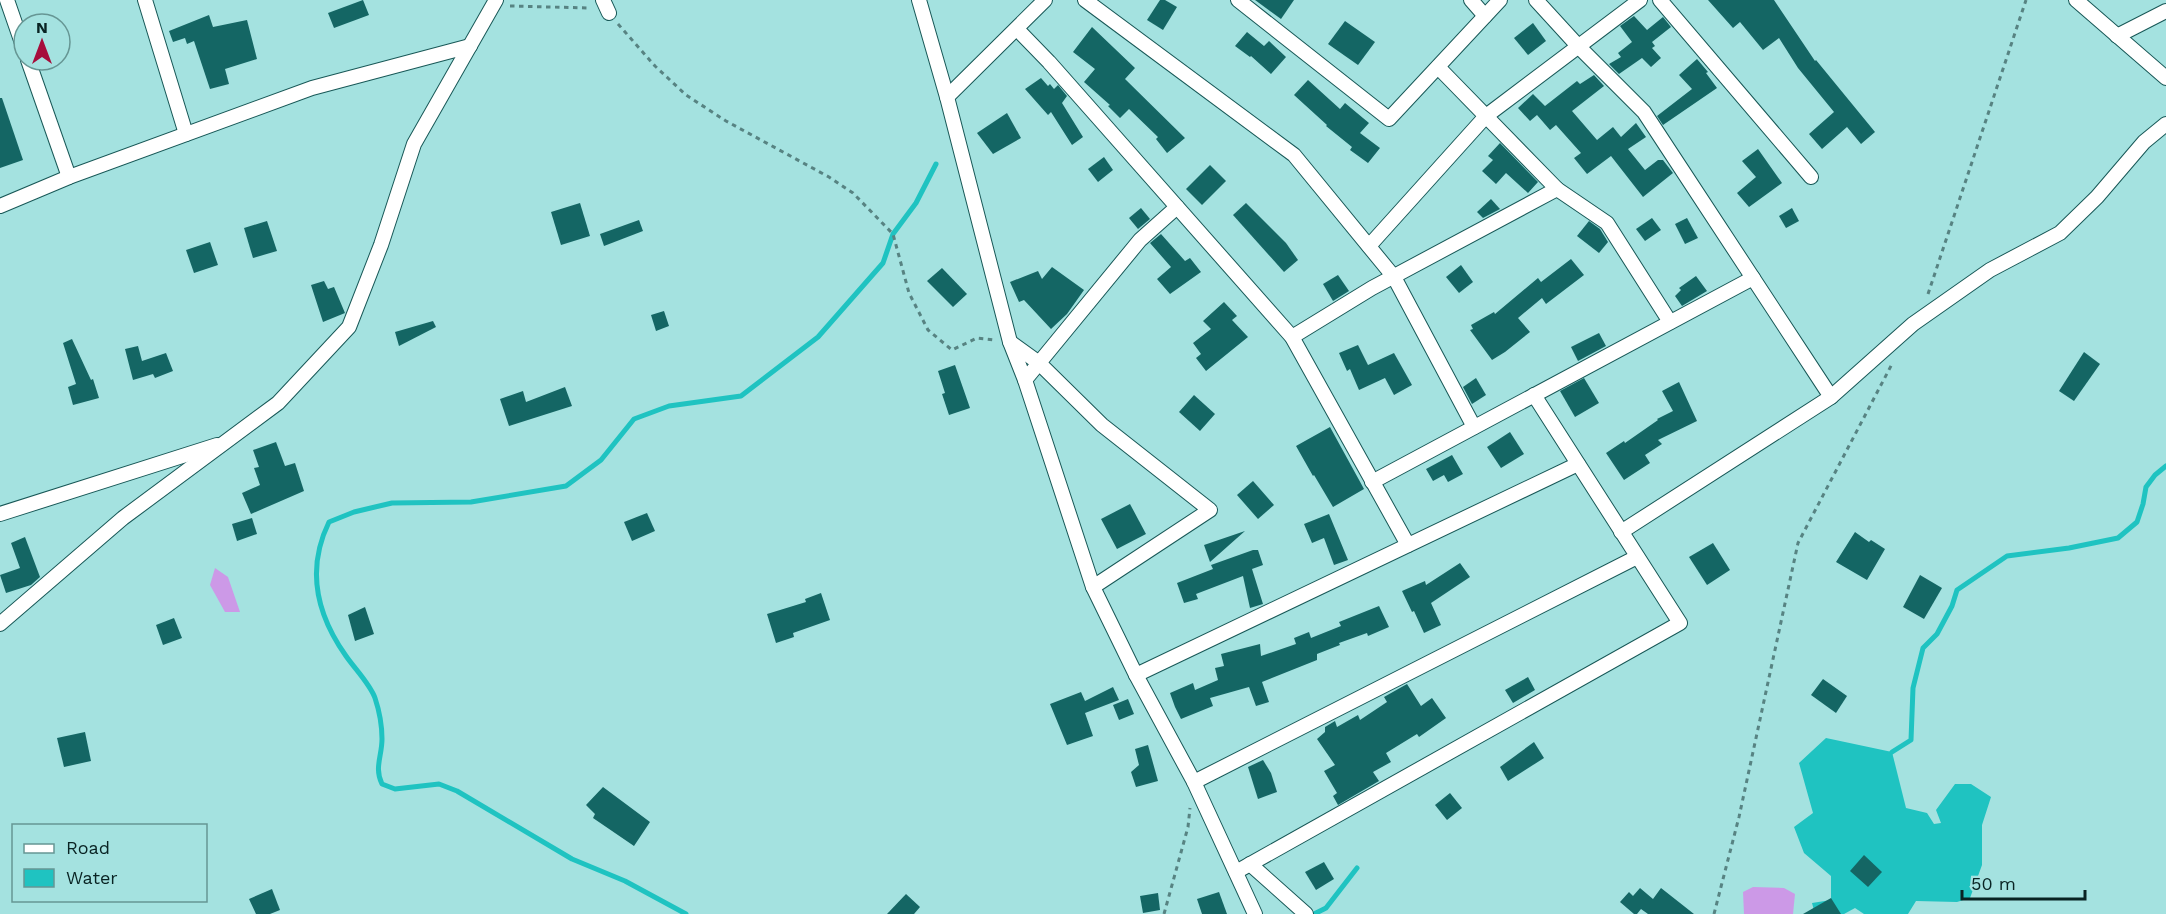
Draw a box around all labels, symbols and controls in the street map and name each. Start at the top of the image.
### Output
north arrow [12,12,72,72]
text: N [36,18,48,37]
legend [12,824,207,902]
text: Road [66,837,110,858]
scale bar [1962,863,2085,901]
text: Water [66,867,118,888]
text: 50 m [1971,873,2016,894]

